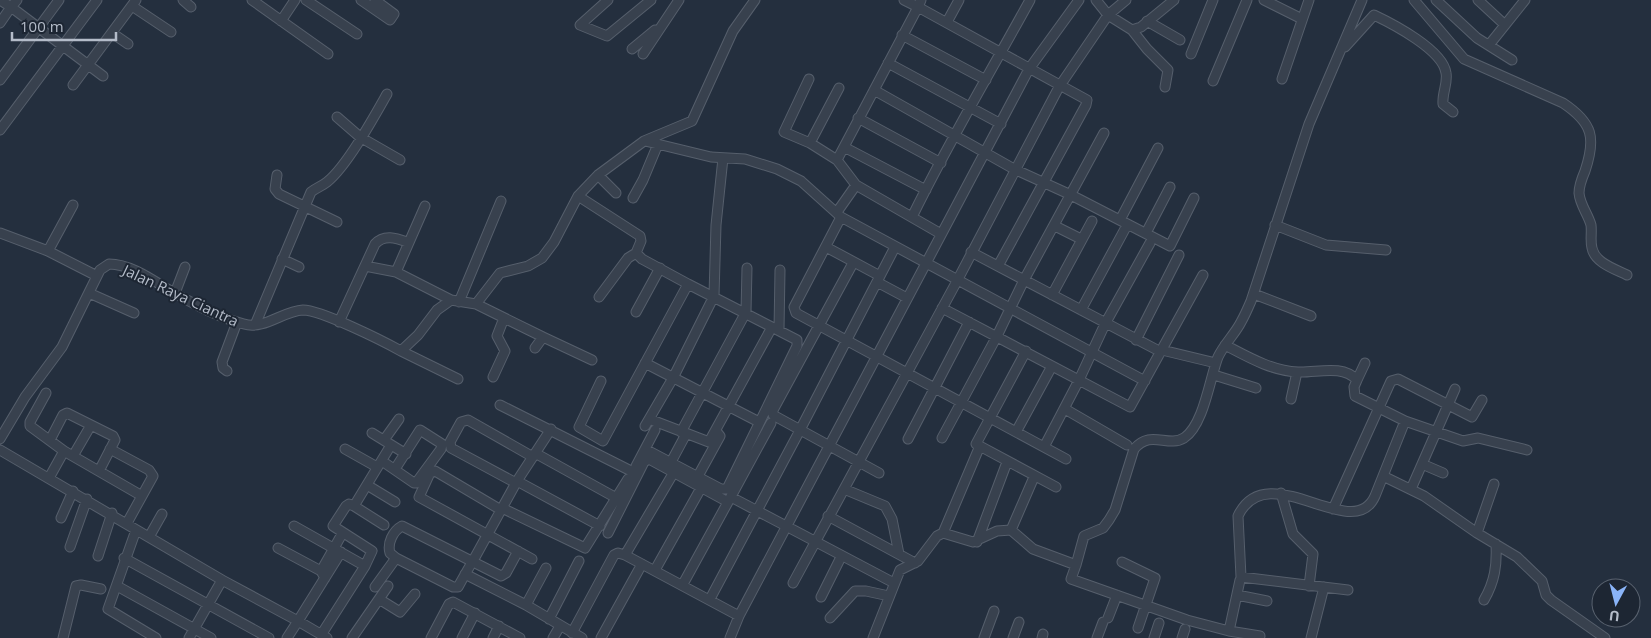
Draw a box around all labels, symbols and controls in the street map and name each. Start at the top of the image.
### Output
scale bar [12,10,116,42]
text: 100 m [20,16,64,36]
street label: Jalan Raya Ciantra [118,259,242,331]
north arrow [1591,578,1641,628]
text: U [1608,606,1621,626]

